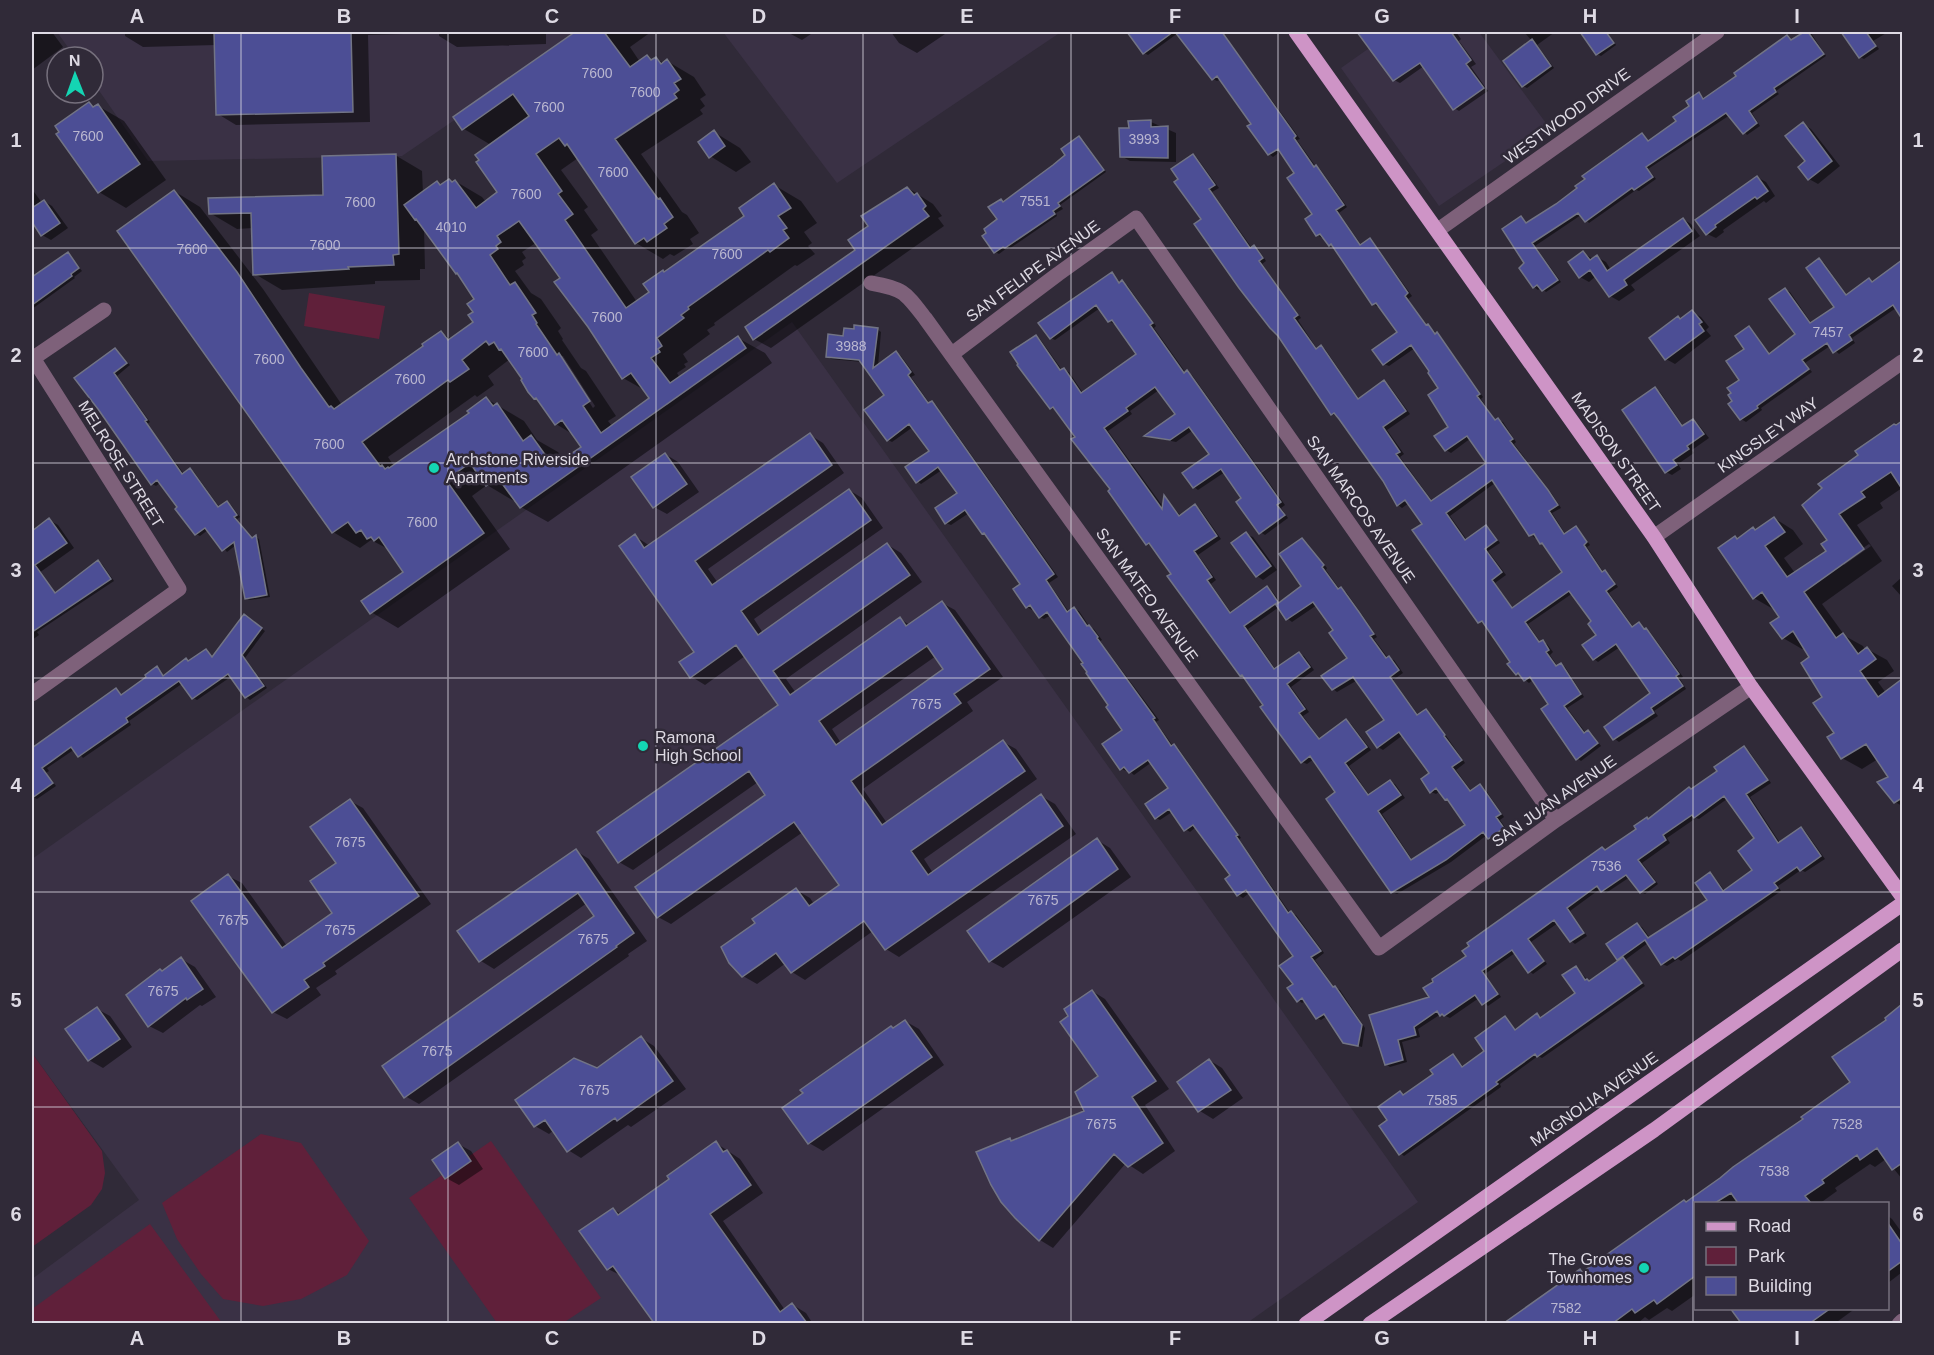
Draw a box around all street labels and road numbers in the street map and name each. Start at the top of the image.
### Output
street label: WESTWOOD DRIVE [1501,65,1633,167]
street label: SAN FELIPE AVENUE [963,217,1103,325]
street label: MADISON STREET [1568,389,1664,515]
street label: KINGSLEY WAY [1714,394,1822,476]
street label: MELROSE STREET [75,398,167,531]
street label: SAN MARCOS AVENUE [1304,432,1418,586]
street label: SAN MATEO AVENUE [1093,525,1201,665]
street label: SAN JUAN AVENUE [1489,752,1619,850]
street label: MAGNOLIA AVENUE [1527,1049,1661,1149]

